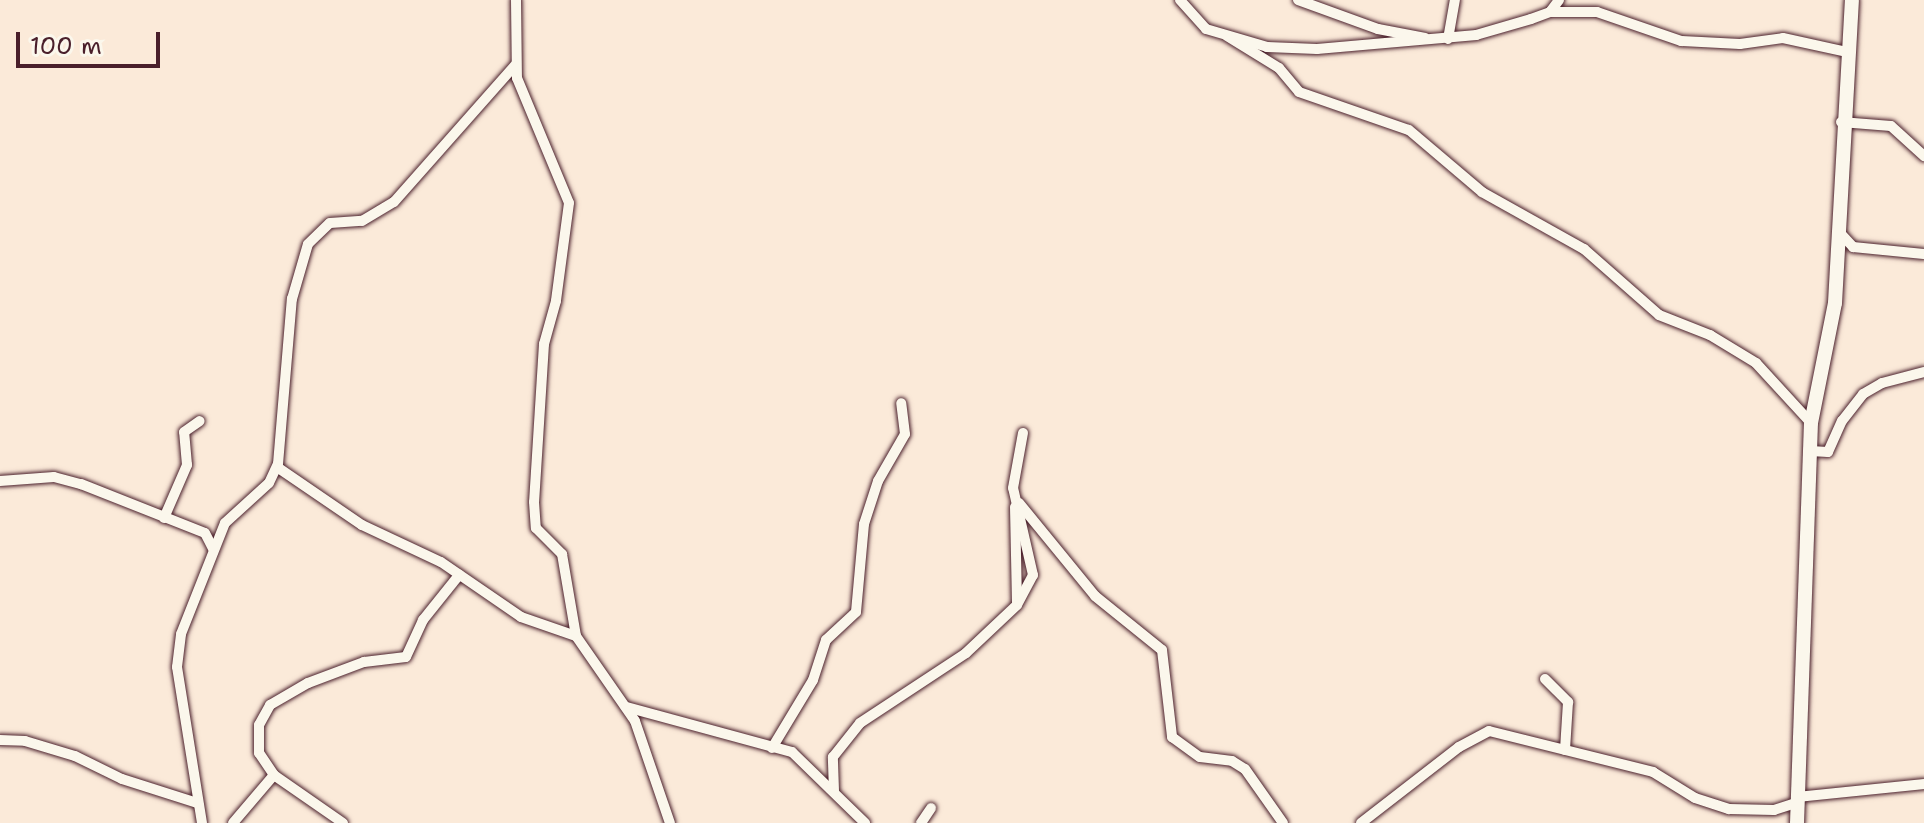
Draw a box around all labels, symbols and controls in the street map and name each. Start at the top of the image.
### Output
scale bar [20,16,164,66]
text: 100 m [30,30,102,62]

